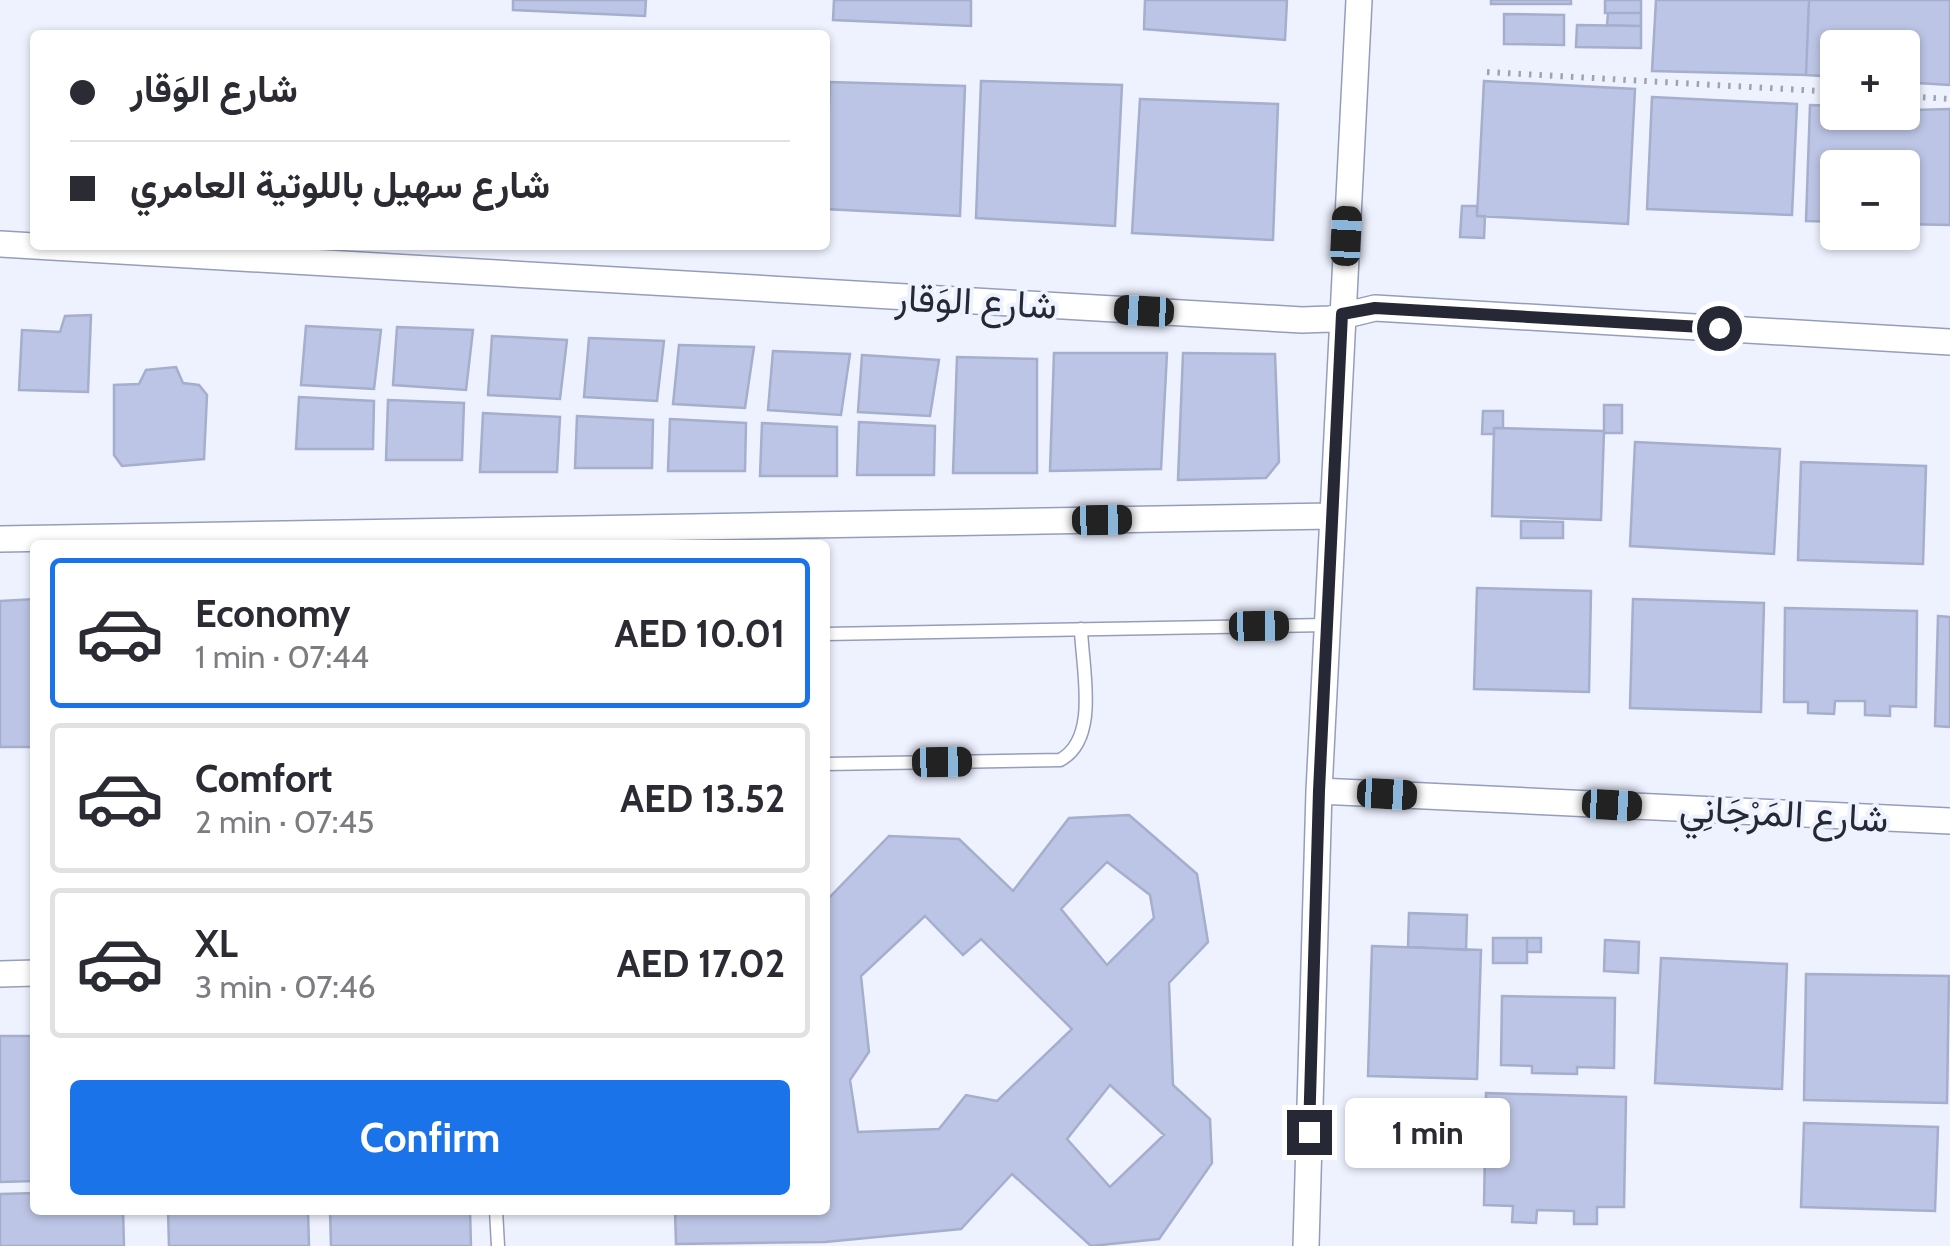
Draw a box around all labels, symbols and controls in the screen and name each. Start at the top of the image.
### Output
map controls [1820,30,1920,250]
button: + [1820,30,1920,130]
text: شارع الوَقار [130,65,298,112]
button: − [1820,150,1920,250]
text: شارع سهيل باللوتية العامري [130,161,550,208]
car [1329,205,1363,267]
street label: شارع الوَقار [893,273,1058,332]
car [1113,294,1175,328]
route start [1697,306,1742,351]
car [1072,504,1132,536]
icon: car [75,588,165,678]
text: Economy [195,590,350,637]
text: AED 10.01 [614,610,785,657]
car [1229,610,1289,642]
text: 1 min · 07:44 [195,637,369,676]
car [912,746,972,778]
icon: car [75,753,165,843]
text: Comfort [195,755,332,802]
text: AED 13.52 [620,775,785,822]
car [1356,777,1418,811]
street label: شارع المَرْجَانِي [1678,784,1890,850]
car [1581,788,1643,822]
text: 2 min · 07:45 [195,802,374,841]
icon: car [75,918,165,1008]
text: XL [195,920,238,967]
text: AED 17.02 [617,940,785,987]
text: 3 min · 07:46 [195,967,376,1006]
button: Confirm [70,1080,790,1195]
callout: 1 min [1344,1097,1509,1167]
route end [1287,1110,1332,1155]
text: 1 min [1391,1113,1464,1152]

